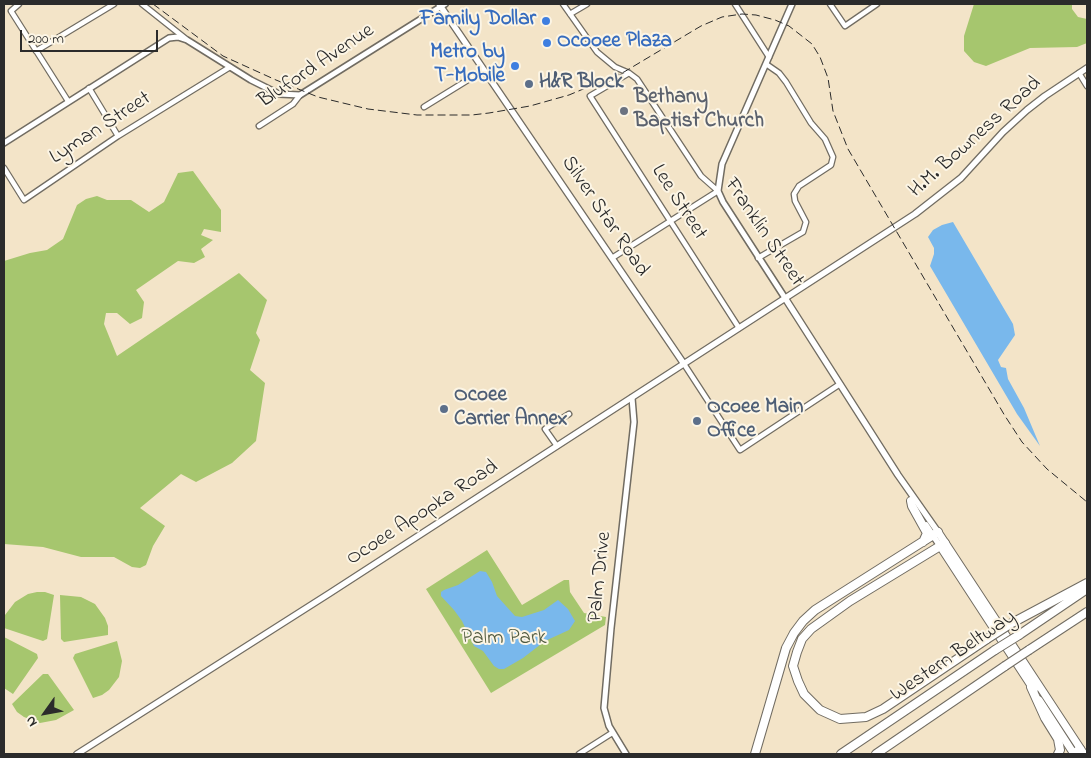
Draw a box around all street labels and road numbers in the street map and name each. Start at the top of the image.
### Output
street label: Bluford Avenue [254,19,380,115]
street label: H.M. Bowness Road [905,72,1047,204]
street label: Lyman Street [46,87,156,171]
street label: Silver Star Road [554,152,654,282]
street label: Lee Street [644,161,712,245]
street label: Franklin Street [718,174,808,292]
street label: Ocoee Apopka Road [342,456,504,572]
street label: Palm Drive [584,530,618,624]
street label: Western Beltway [886,606,1022,708]

